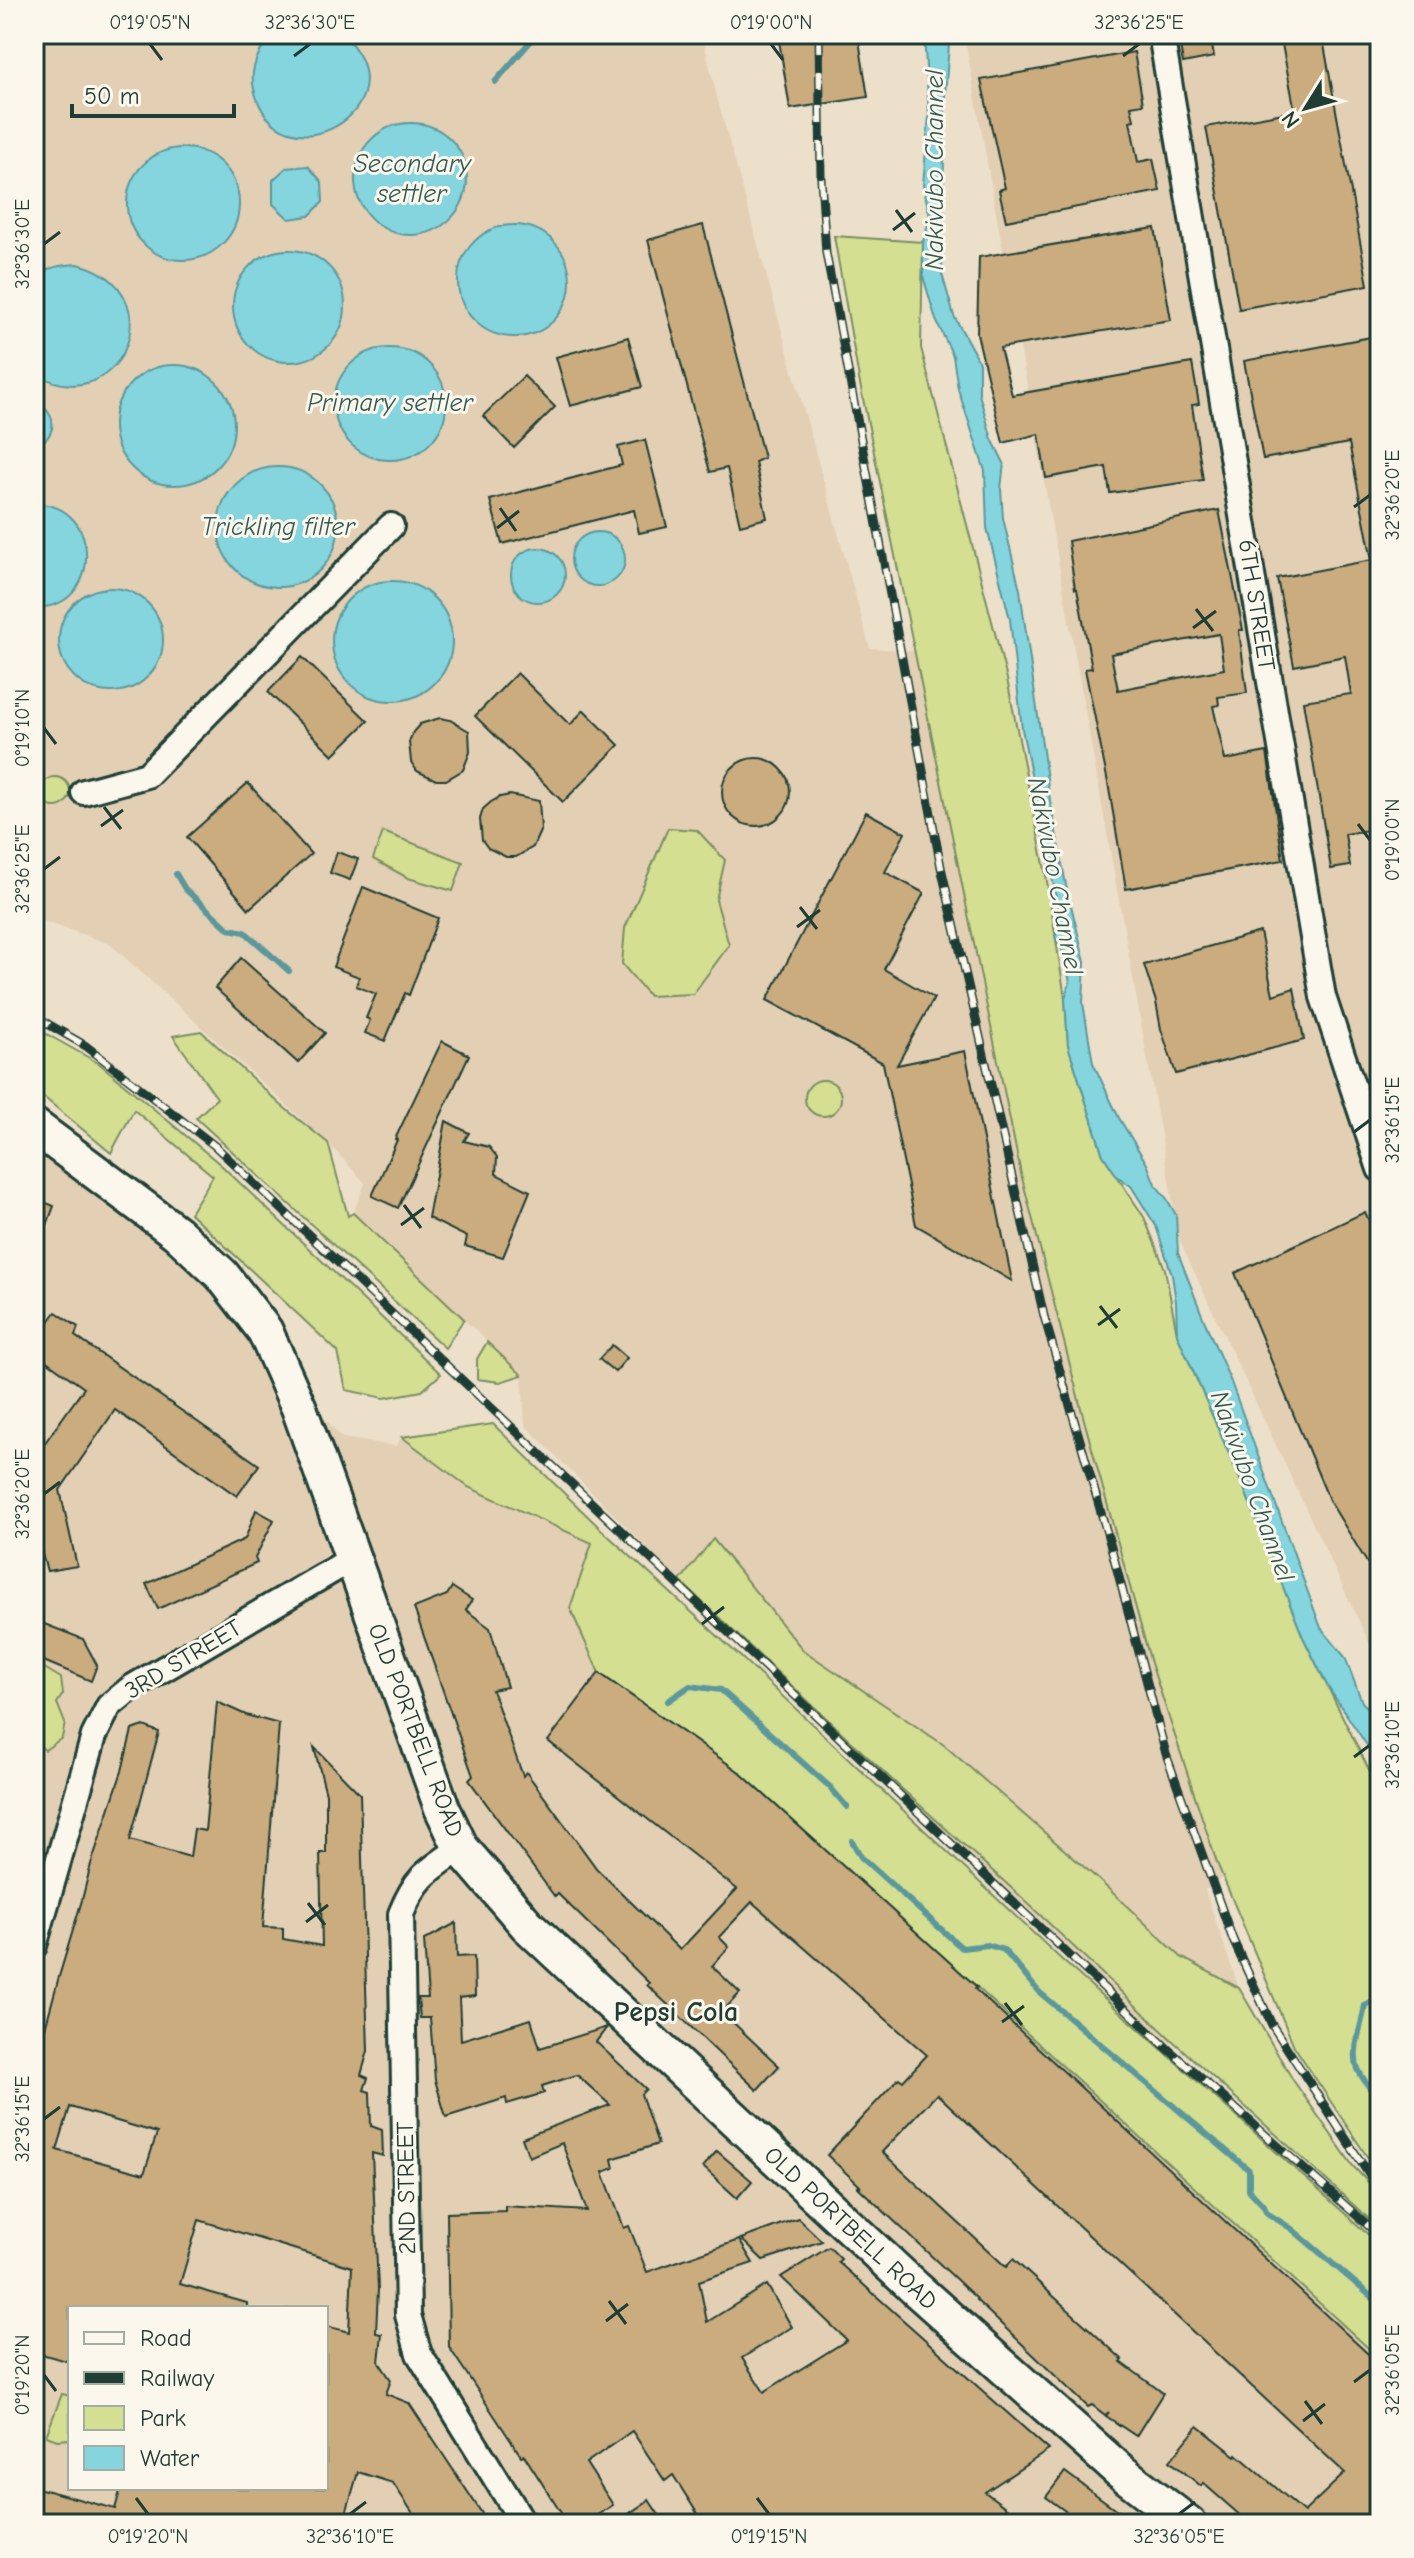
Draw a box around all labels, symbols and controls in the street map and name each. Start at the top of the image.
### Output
text: 0°19'05"N [109,11,191,34]
text: 32°36'30"E [265,11,355,34]
text: 0°19'00"N [730,11,812,34]
text: 32°36'25"E [1094,11,1184,34]
scale bar [72,68,234,118]
north arrow [1266,68,1346,148]
water label: Nakivubo Channel [920,69,950,270]
text: 50 m [84,82,140,110]
text: N [1276,106,1306,133]
water label: Secondary settler [353,149,472,209]
text: 32°36'30"E [11,199,34,289]
water label: Primary settler [307,388,474,418]
text: 32°36'20"E [1381,450,1404,540]
water label: Trickling filter [201,512,356,542]
street label: 6TH STREET [1233,537,1281,673]
text: 0°19'10"N [11,689,34,767]
water label: Nakivubo Channel [1021,775,1089,978]
text: 0°19'00"N [1381,799,1404,881]
text: 32°36'25"E [11,824,34,914]
text: 32°36'15"E [1381,1077,1404,1163]
water label: Nakivubo Channel [1204,1387,1301,1586]
text: 32°36'20"E [11,1449,34,1539]
street label: 3RD STREET [120,1613,247,1705]
street label: OLD PORTBELL ROAD [362,1619,470,1841]
text: 32°36'10"E [1381,1701,1404,1789]
district label: Pepsi Cola [614,1996,738,2028]
text: 32°36'15"E [11,2076,34,2162]
street label: 2ND STREET [391,2121,421,2255]
street label: OLD PORTBELL ROAD [759,2141,943,2315]
legend [68,2306,328,2490]
text: Road [140,2324,192,2352]
text: 32°36'05"E [1381,2325,1404,2415]
text: 0°19'20"N [11,2335,34,2415]
text: Railway [140,2364,214,2392]
text: Park [140,2404,186,2432]
text: Water [140,2444,200,2472]
text: 0°19'20"N [108,2525,188,2548]
text: 32°36'10"E [306,2525,394,2548]
text: 0°19'15"N [731,2525,808,2548]
text: 32°36'05"E [1134,2525,1224,2548]

